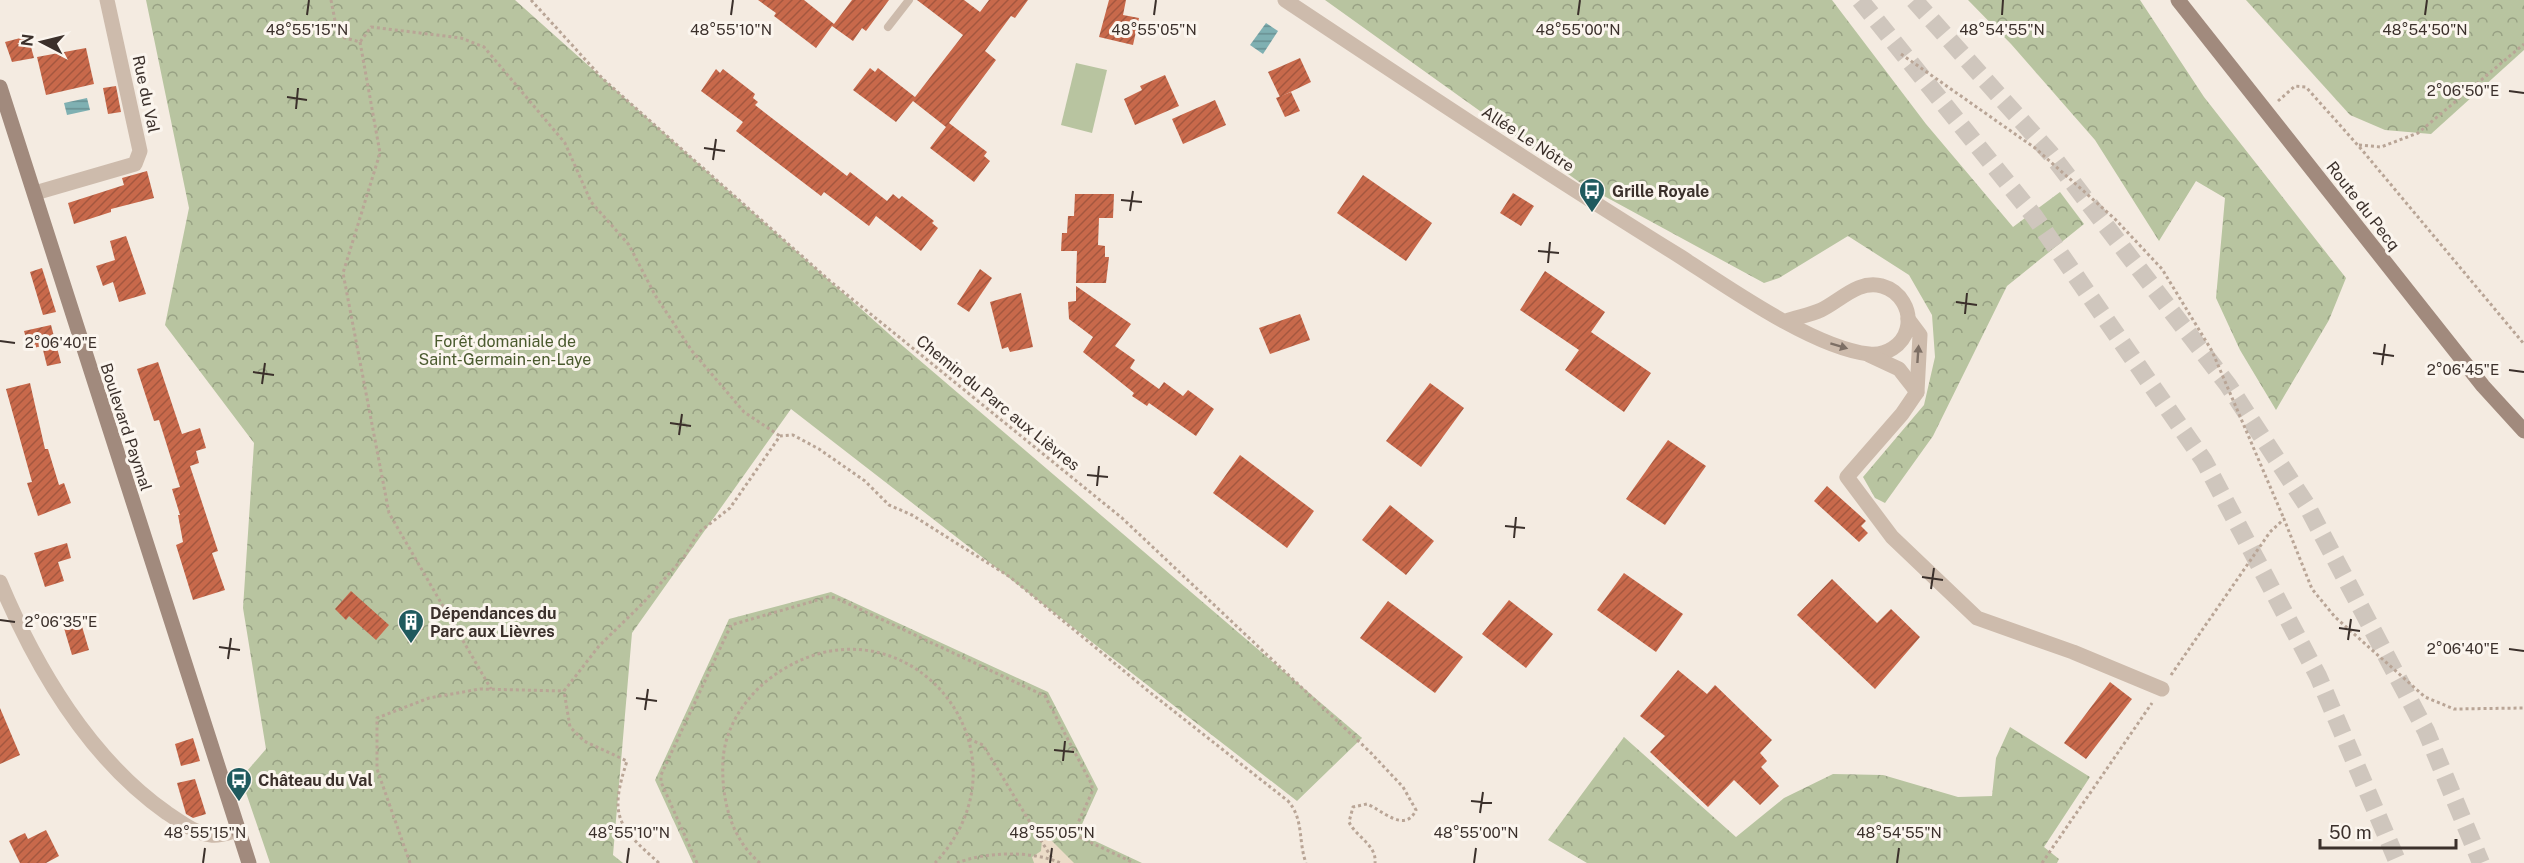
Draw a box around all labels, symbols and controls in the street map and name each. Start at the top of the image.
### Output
north arrow [12,12,72,72]
text: 48°55'15"N [266,21,348,38]
text: 48°55'10"N [690,21,772,38]
text: 48°55'05"N [1111,21,1197,38]
text: 48°55'00"N [1536,21,1620,38]
text: 48°54'55"N [1959,21,2045,38]
text: 48°54'50"N [2382,21,2468,38]
text: N [17,33,38,48]
street label: Rue du Val [129,54,164,135]
text: 2°06'50"E [2427,82,2499,99]
street label: Allée Le Nôtre [1478,102,1578,176]
street label: Route du Pecq [2322,158,2404,254]
bus stop icon: Grille Royale [1577,176,1607,214]
place label: Grille Royale [1612,182,1709,201]
street label: Chemin du Parc aux Lièvres [912,331,1084,475]
park label: Forêt domaniale de Saint-Germain-en-Laye [419,332,591,369]
text: 2°06'40"E [25,334,97,351]
one-way arrow [1830,342,1848,351]
one-way arrow [1914,344,1923,363]
street label: Boulevard Paymal [96,361,156,494]
text: 2°06'45"E [2427,361,2499,378]
place label: Dépendances du Parc aux Lièvres [430,604,556,641]
building icon: Dépendances du Parc aux Lièvres [396,607,426,645]
text: 2°06'35"E [25,613,97,630]
text: 2°06'40"E [2427,640,2499,657]
bus stop icon: Château du Val [224,765,254,803]
place label: Château du Val [258,771,373,790]
scale bar [2320,812,2456,850]
text: 50 m [2329,822,2372,843]
text: 48°55'15"N [164,824,246,841]
text: 48°55'10"N [588,824,670,841]
text: 48°55'05"N [1009,824,1095,841]
text: 48°55'00"N [1434,824,1518,841]
text: 48°54'55"N [1856,824,1942,841]

